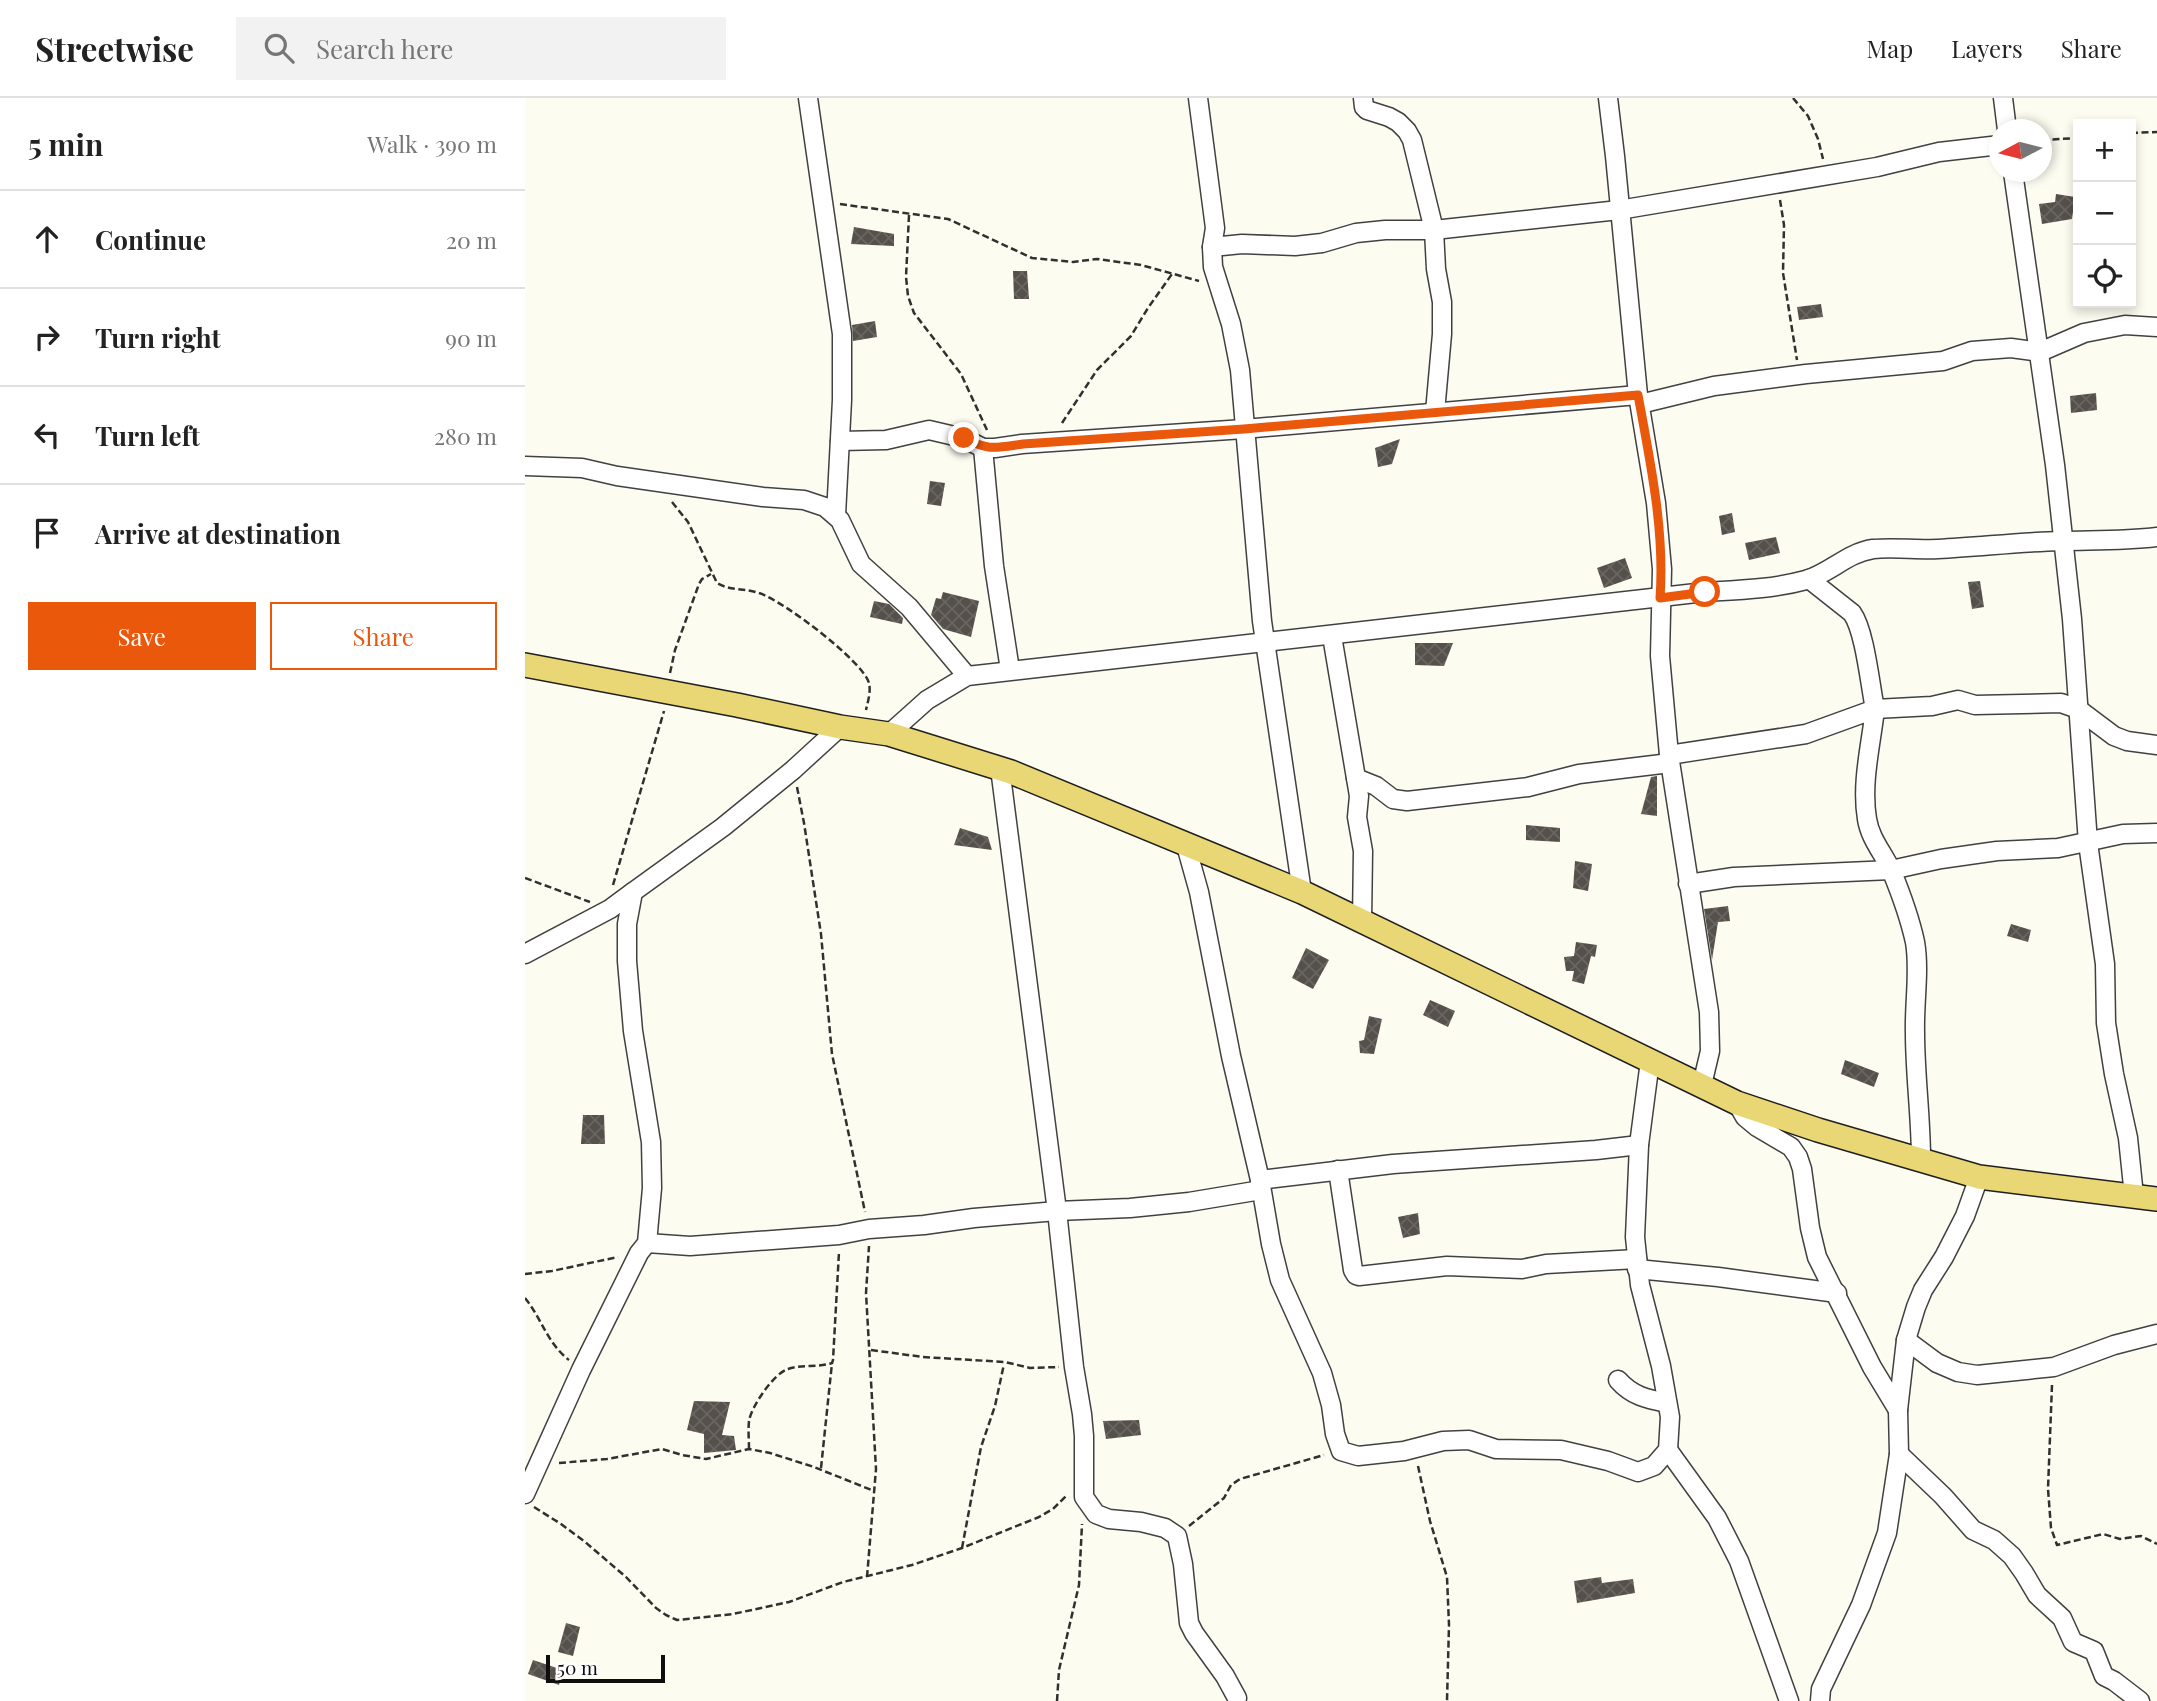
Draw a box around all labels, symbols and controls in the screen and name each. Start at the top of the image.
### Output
search box [236,17,726,80]
text: Streetwise [35,26,194,70]
icon: search [260,29,298,67]
text: Search here [316,31,453,66]
text: Map [1867,32,1913,64]
text: Layers [1951,32,2023,64]
text: Share [2061,32,2122,64]
north arrow [1989,119,2052,182]
map controls [2073,119,2136,308]
button: + [2073,119,2136,182]
text: 5 min [28,124,103,164]
text: Walk · 390 m [367,128,497,159]
button: − [2073,182,2136,245]
icon: ahead [28,220,66,258]
text: Continue [95,222,206,257]
text: 20 m [446,224,497,255]
button: locate [2073,245,2136,308]
icon: right [28,318,66,356]
text: Turn right [95,320,221,355]
text: 90 m [445,322,497,353]
icon: left [28,416,66,454]
text: Turn left [95,418,200,453]
text: 280 m [434,420,497,451]
route end [948,422,979,453]
icon: arrive [28,514,66,552]
text: Arrive at destination [95,516,341,551]
route start [1689,576,1720,607]
button: Save [28,602,256,670]
button: Share [270,602,497,670]
scale bar [546,1652,665,1684]
text: 50 m [557,1654,598,1680]

